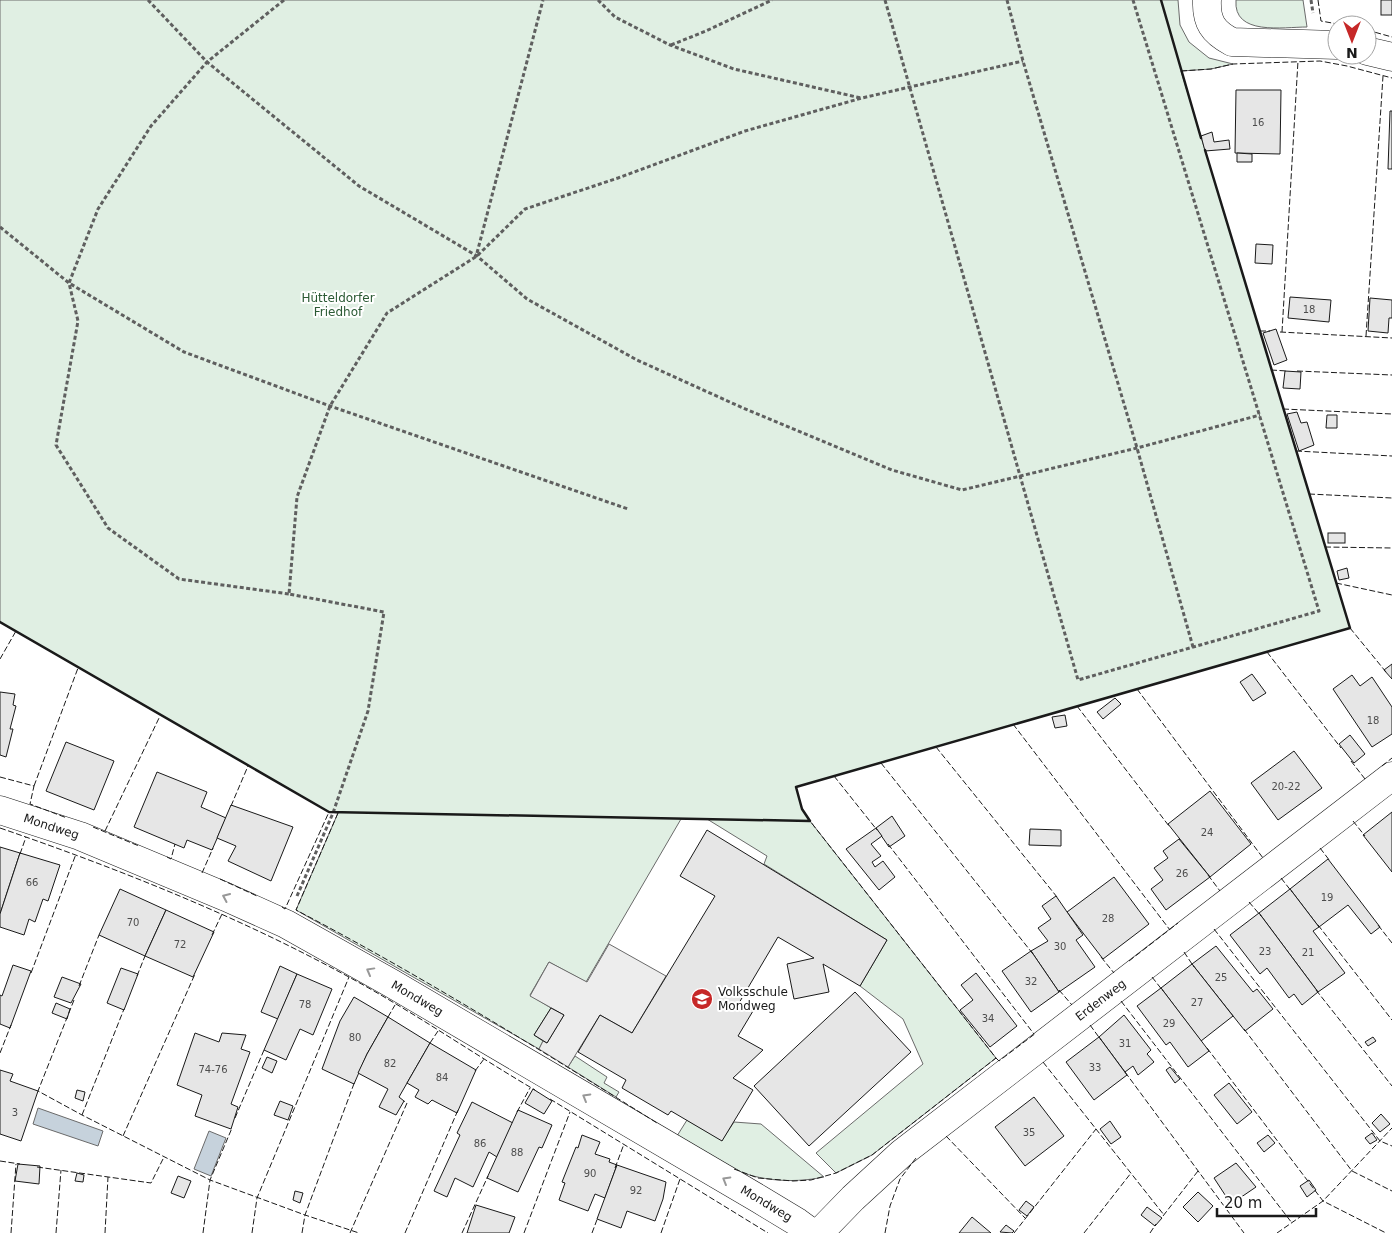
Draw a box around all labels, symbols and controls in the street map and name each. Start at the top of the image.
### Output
north arrow [1327,15,1377,65]
text: N [1346,45,1358,61]
house number: 16 [1252,117,1264,128]
park label: Hütteldorfer Friedhof [301,291,375,319]
house number: 18 [1303,304,1315,315]
house number: 18 [1367,715,1379,726]
house number: 20-22 [1271,781,1301,792]
street label: Mondweg [22,811,81,842]
house number: 24 [1201,827,1213,838]
house number: 26 [1176,868,1188,879]
house number: 66 [26,877,38,888]
house number: 19 [1321,892,1333,903]
one-way arrow [222,893,231,904]
house number: 28 [1102,913,1114,924]
house number: 70 [127,917,139,928]
house number: 72 [174,939,186,950]
house number: 30 [1054,941,1066,952]
house number: 23 [1259,946,1271,957]
house number: 21 [1302,947,1314,958]
one-way arrow [367,968,376,978]
house number: 25 [1215,972,1227,983]
house number: 32 [1025,976,1037,987]
street label: Erdenweg [1073,976,1129,1024]
street label: Mondweg [389,978,446,1019]
place label: Volksschule Mondweg [718,985,788,1013]
school or university icon: Volksschule Mondweg [690,987,714,1011]
house number: 27 [1191,997,1203,1008]
house number: 78 [299,999,311,1010]
house number: 34 [982,1013,994,1024]
house number: 29 [1163,1018,1175,1029]
house number: 80 [349,1032,361,1043]
house number: 31 [1119,1038,1131,1049]
house number: 82 [384,1058,396,1069]
house number: 33 [1089,1062,1101,1073]
house number: 74-76 [198,1064,228,1075]
house number: 84 [436,1072,448,1083]
one-way arrow [582,1094,591,1104]
house number: 3 [12,1107,18,1118]
house number: 35 [1023,1127,1035,1138]
house number: 86 [474,1138,486,1149]
house number: 88 [511,1147,523,1158]
house number: 90 [584,1168,596,1179]
one-way arrow [723,1176,732,1186]
street label: Mondweg [738,1183,795,1224]
house number: 92 [630,1185,642,1196]
scale bar [1217,1186,1316,1218]
text: 20 m [1224,1194,1262,1212]

